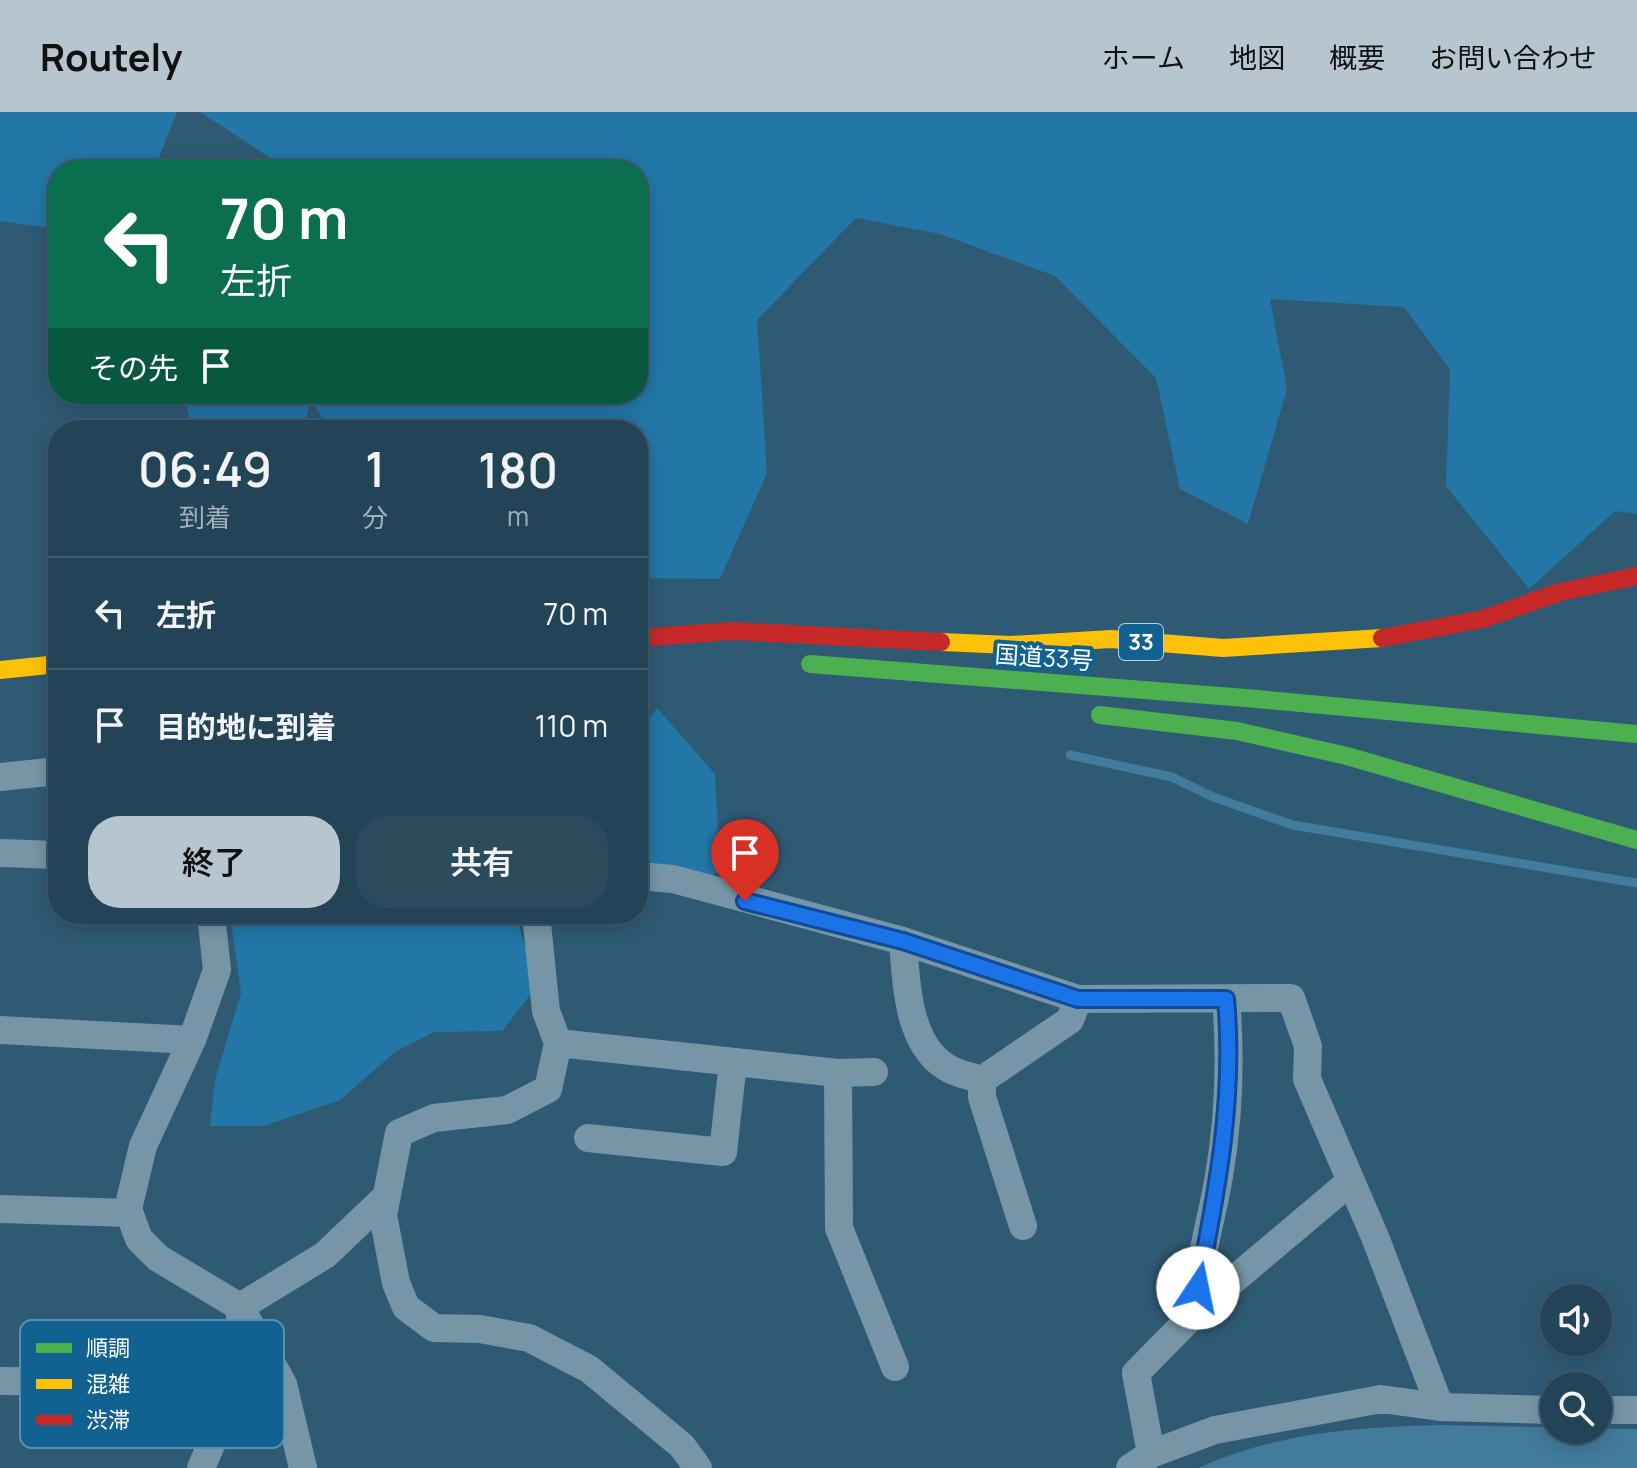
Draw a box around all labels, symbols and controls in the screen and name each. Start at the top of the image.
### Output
text: Routely [40,30,183,82]
text: ホーム [1102,38,1185,76]
text: 地図 [1229,38,1285,76]
text: 概要 [1329,38,1385,76]
text: お問い合わせ [1429,38,1597,76]
text: 70 m [220,179,348,256]
icon: left [88,192,192,296]
text: 左折 [220,256,292,305]
icon: arrive [194,344,238,388]
text: その先 [88,347,178,388]
text: 06:49 [138,436,272,501]
text: 1 [365,436,385,501]
text: 180 [478,437,558,502]
text: m [507,498,529,534]
text: 到着 [179,499,231,535]
text: 分 [362,499,388,535]
icon: left [88,591,132,635]
text: 70 m [543,593,608,634]
text: 左折 [156,594,216,635]
road number: 33 [1119,624,1163,660]
street label: 国道33号 [994,637,1094,676]
icon: arrive [88,703,132,747]
text: 110 m [535,705,608,746]
text: 目的地に到着 [156,706,336,747]
button: 終了 [88,816,340,908]
button: 共有 [356,816,608,908]
pin [711,819,779,901]
icon: arrive [723,831,767,875]
position arrow [1156,1246,1240,1330]
map controls [1540,1284,1612,1444]
button: sound [1540,1284,1612,1356]
legend [20,1320,284,1448]
text: 順調 [86,1333,130,1363]
text: 混雑 [86,1369,130,1399]
button: search [1540,1372,1612,1444]
text: 渋滞 [86,1405,130,1435]

